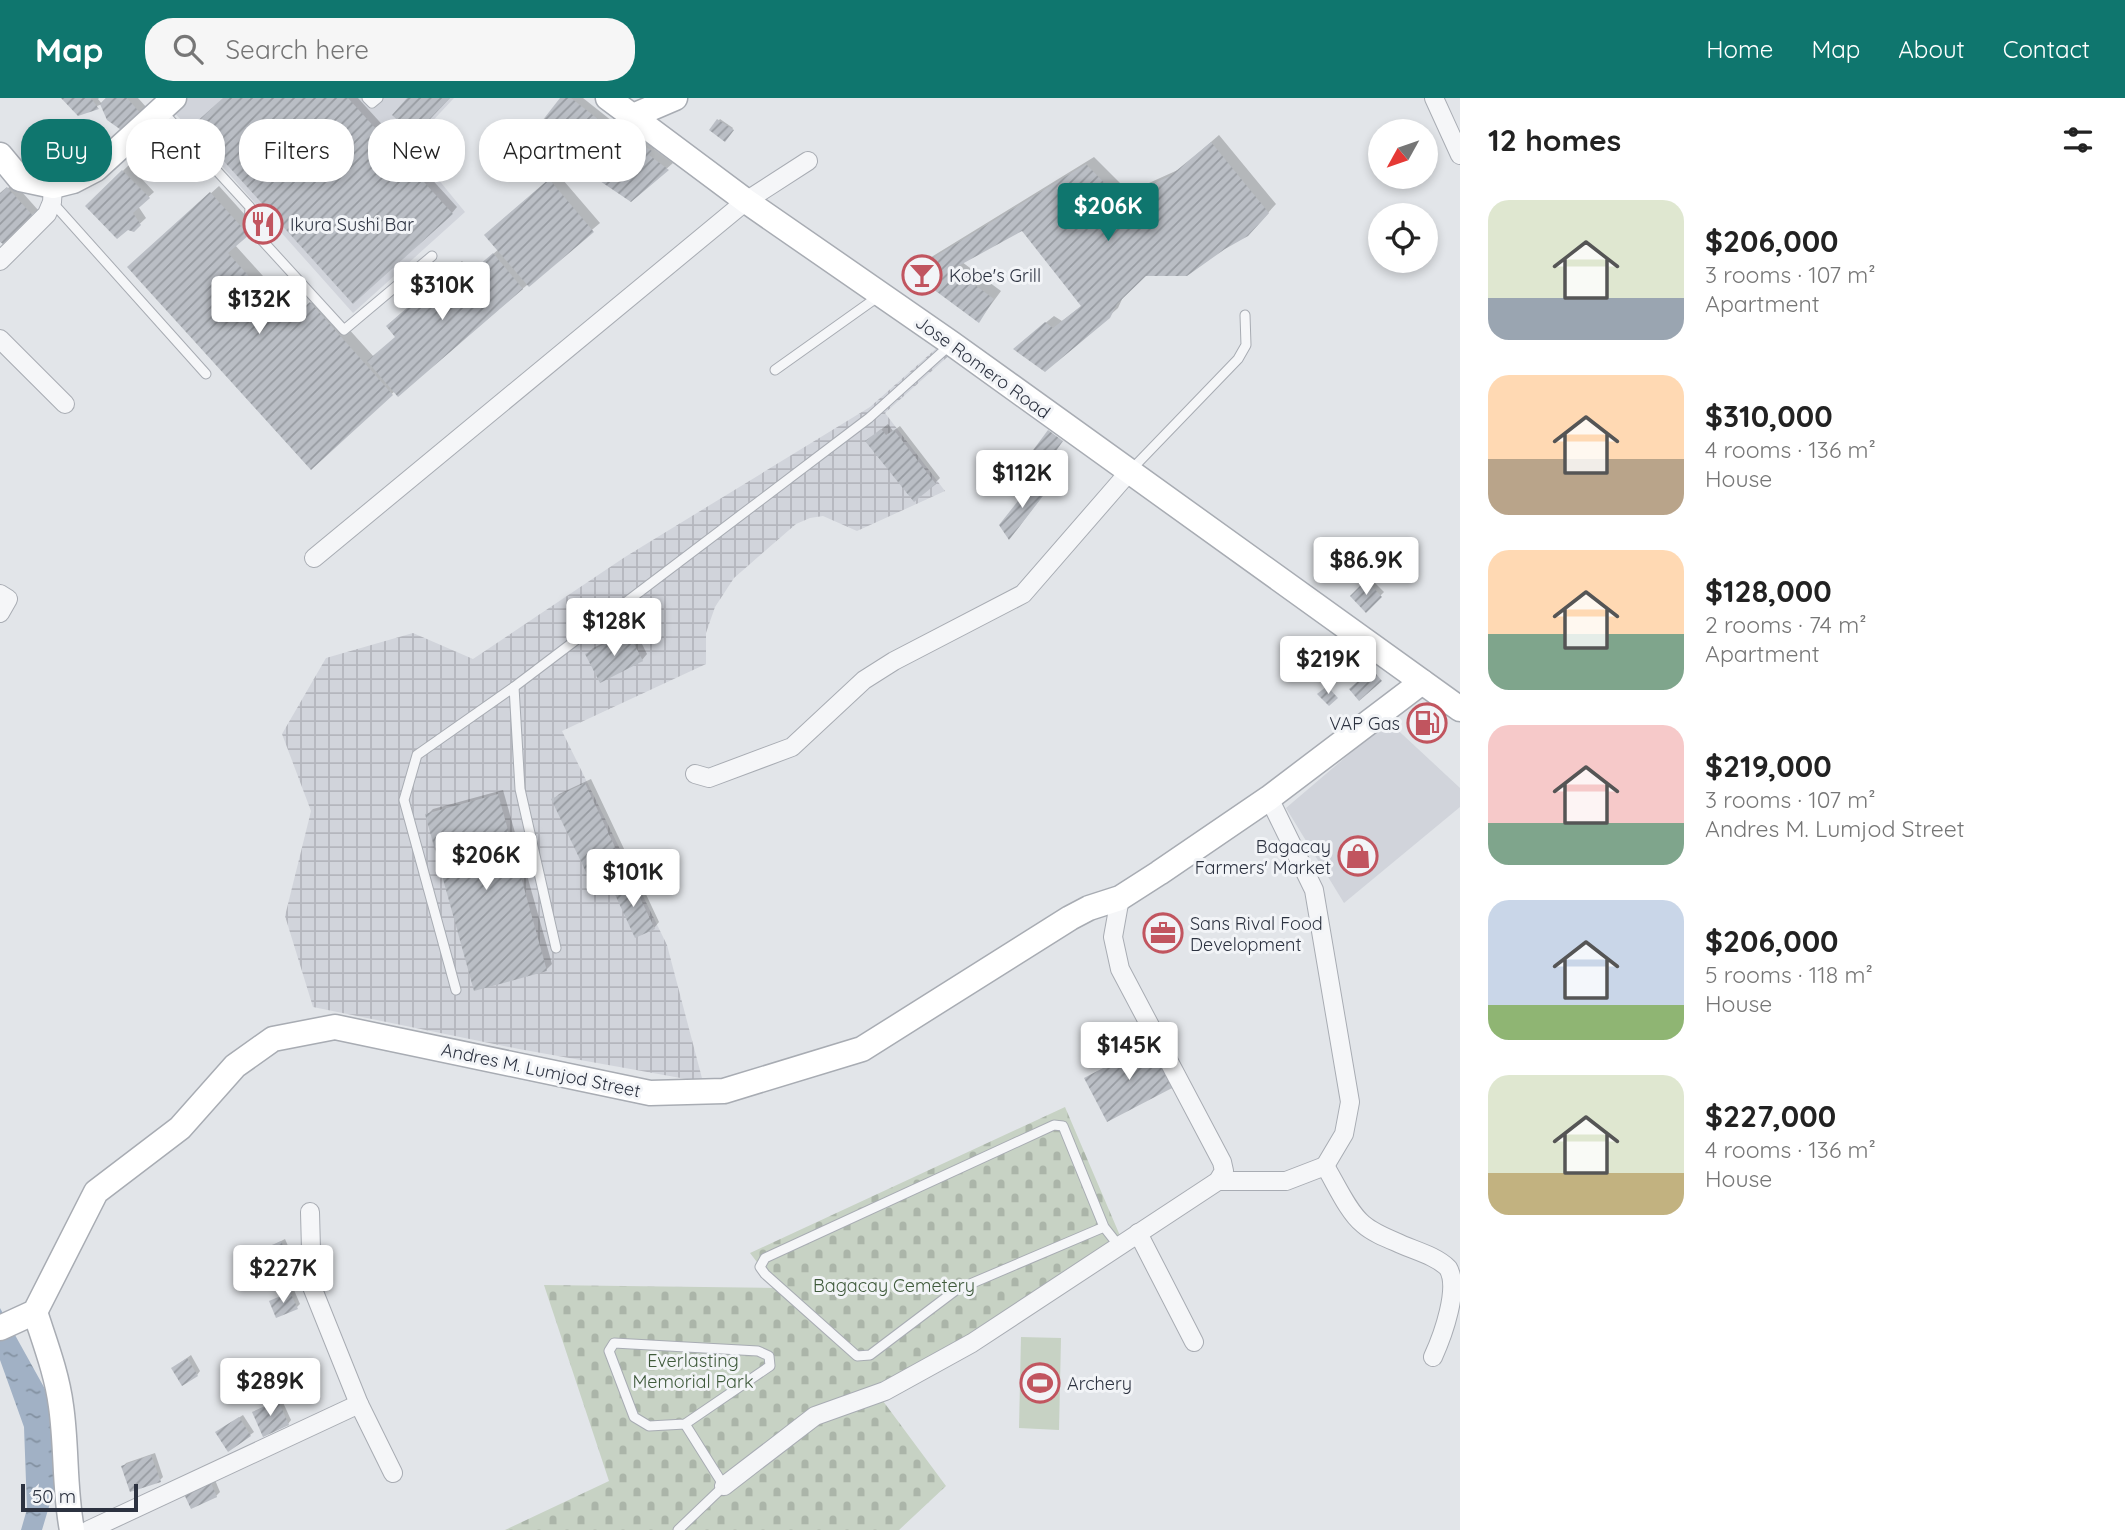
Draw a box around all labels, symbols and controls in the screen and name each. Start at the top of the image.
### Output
search box [145,18,635,81]
text: Map [35,29,103,70]
icon: search [169,30,207,68]
text: Search here [225,33,369,66]
text: Home [1706,34,1773,64]
text: Map [1811,34,1860,64]
text: About [1898,34,1965,64]
text: Contact [2003,34,2090,64]
chip: Buy [21,119,112,182]
chip: Rent [126,119,225,182]
chip: Filters [239,119,354,182]
chip: New [368,119,465,182]
chip: Apartment [479,119,646,182]
north arrow [1368,119,1438,189]
map controls [1368,119,1438,273]
text: 12 homes [1488,121,1621,159]
icon: filters [2059,121,2097,159]
pin: $206K [1059,184,1157,243]
text: $206K [1074,191,1142,220]
restaurant icon: Ikura Sushi Bar [242,203,284,245]
button: locate [1368,203,1438,273]
place label: Ikura Sushi Bar [290,213,414,236]
text: $206,000 [1705,222,1839,260]
icon: home [1544,228,1628,312]
bar icon: Kobe's Grill [901,254,943,296]
text: 3 rooms · 107 m² [1705,260,1876,289]
pin: $310K [393,262,491,322]
place label: Kobe's Grill [949,264,1041,287]
text: $310K [410,270,474,299]
pin: $132K [210,276,308,336]
text: $132K [227,284,291,313]
text: Apartment [1705,289,1819,318]
street label: Jose Romero Road [911,310,1055,424]
text: $310,000 [1705,397,1833,435]
icon: home [1544,403,1628,487]
text: 4 rooms · 136 m² [1705,435,1876,464]
pin: $112K [973,450,1071,510]
text: $112K [992,458,1052,487]
text: House [1705,464,1772,493]
pin: $86.9K [1309,538,1423,597]
text: $86.9K [1330,545,1402,574]
text: $128,000 [1705,572,1832,610]
icon: home [1544,578,1628,662]
pin: $128K [565,598,663,658]
text: $128K [582,606,646,635]
text: 2 rooms · 74 m² [1705,610,1867,639]
pin: $219K [1279,636,1377,696]
text: Apartment [1705,639,1819,668]
text: $219K [1296,644,1360,673]
fuel station icon: VAP Gas [1406,702,1448,744]
place label: VAP Gas [1329,712,1400,735]
text: $219,000 [1705,747,1832,785]
icon: home [1544,753,1628,837]
text: 3 rooms · 107 m² [1705,785,1876,814]
text: Andres M. Lumjod Street [1705,814,1964,843]
pin: $206K [437,832,535,892]
place label: Bagacay Farmers' Market [1195,835,1331,879]
shop icon: Bagacay Farmers' Market [1337,835,1379,877]
text: $206K [452,840,520,869]
pin: $101K [584,850,682,909]
text: $101K [603,857,663,886]
office icon: Sans Rival Food Development [1142,912,1184,954]
place label: Sans Rival Food Development [1190,912,1323,956]
text: $206,000 [1705,922,1839,960]
icon: home [1544,928,1628,1012]
text: 5 rooms · 118 m² [1705,960,1873,989]
text: House [1705,989,1772,1018]
pin: $145K [1080,1023,1178,1082]
text: $145K [1097,1030,1161,1059]
street label: Andres M. Lumjod Street [439,1038,643,1102]
text: $227,000 [1705,1097,1836,1135]
icon: home [1544,1103,1628,1187]
text: 4 rooms · 136 m² [1705,1135,1876,1164]
text: House [1705,1164,1772,1193]
pin: $227K [234,1246,332,1305]
text: $227K [249,1253,317,1282]
park label: Bagacay Cemetery [813,1274,975,1297]
park label: Everlasting Memorial Park [632,1349,754,1393]
pin: $289K [221,1358,319,1418]
sports icon: Archery [1019,1362,1061,1404]
text: $289K [236,1366,304,1395]
place label: Archery [1067,1372,1132,1395]
scale bar [21,1481,138,1513]
text: 50 m [32,1484,76,1508]

